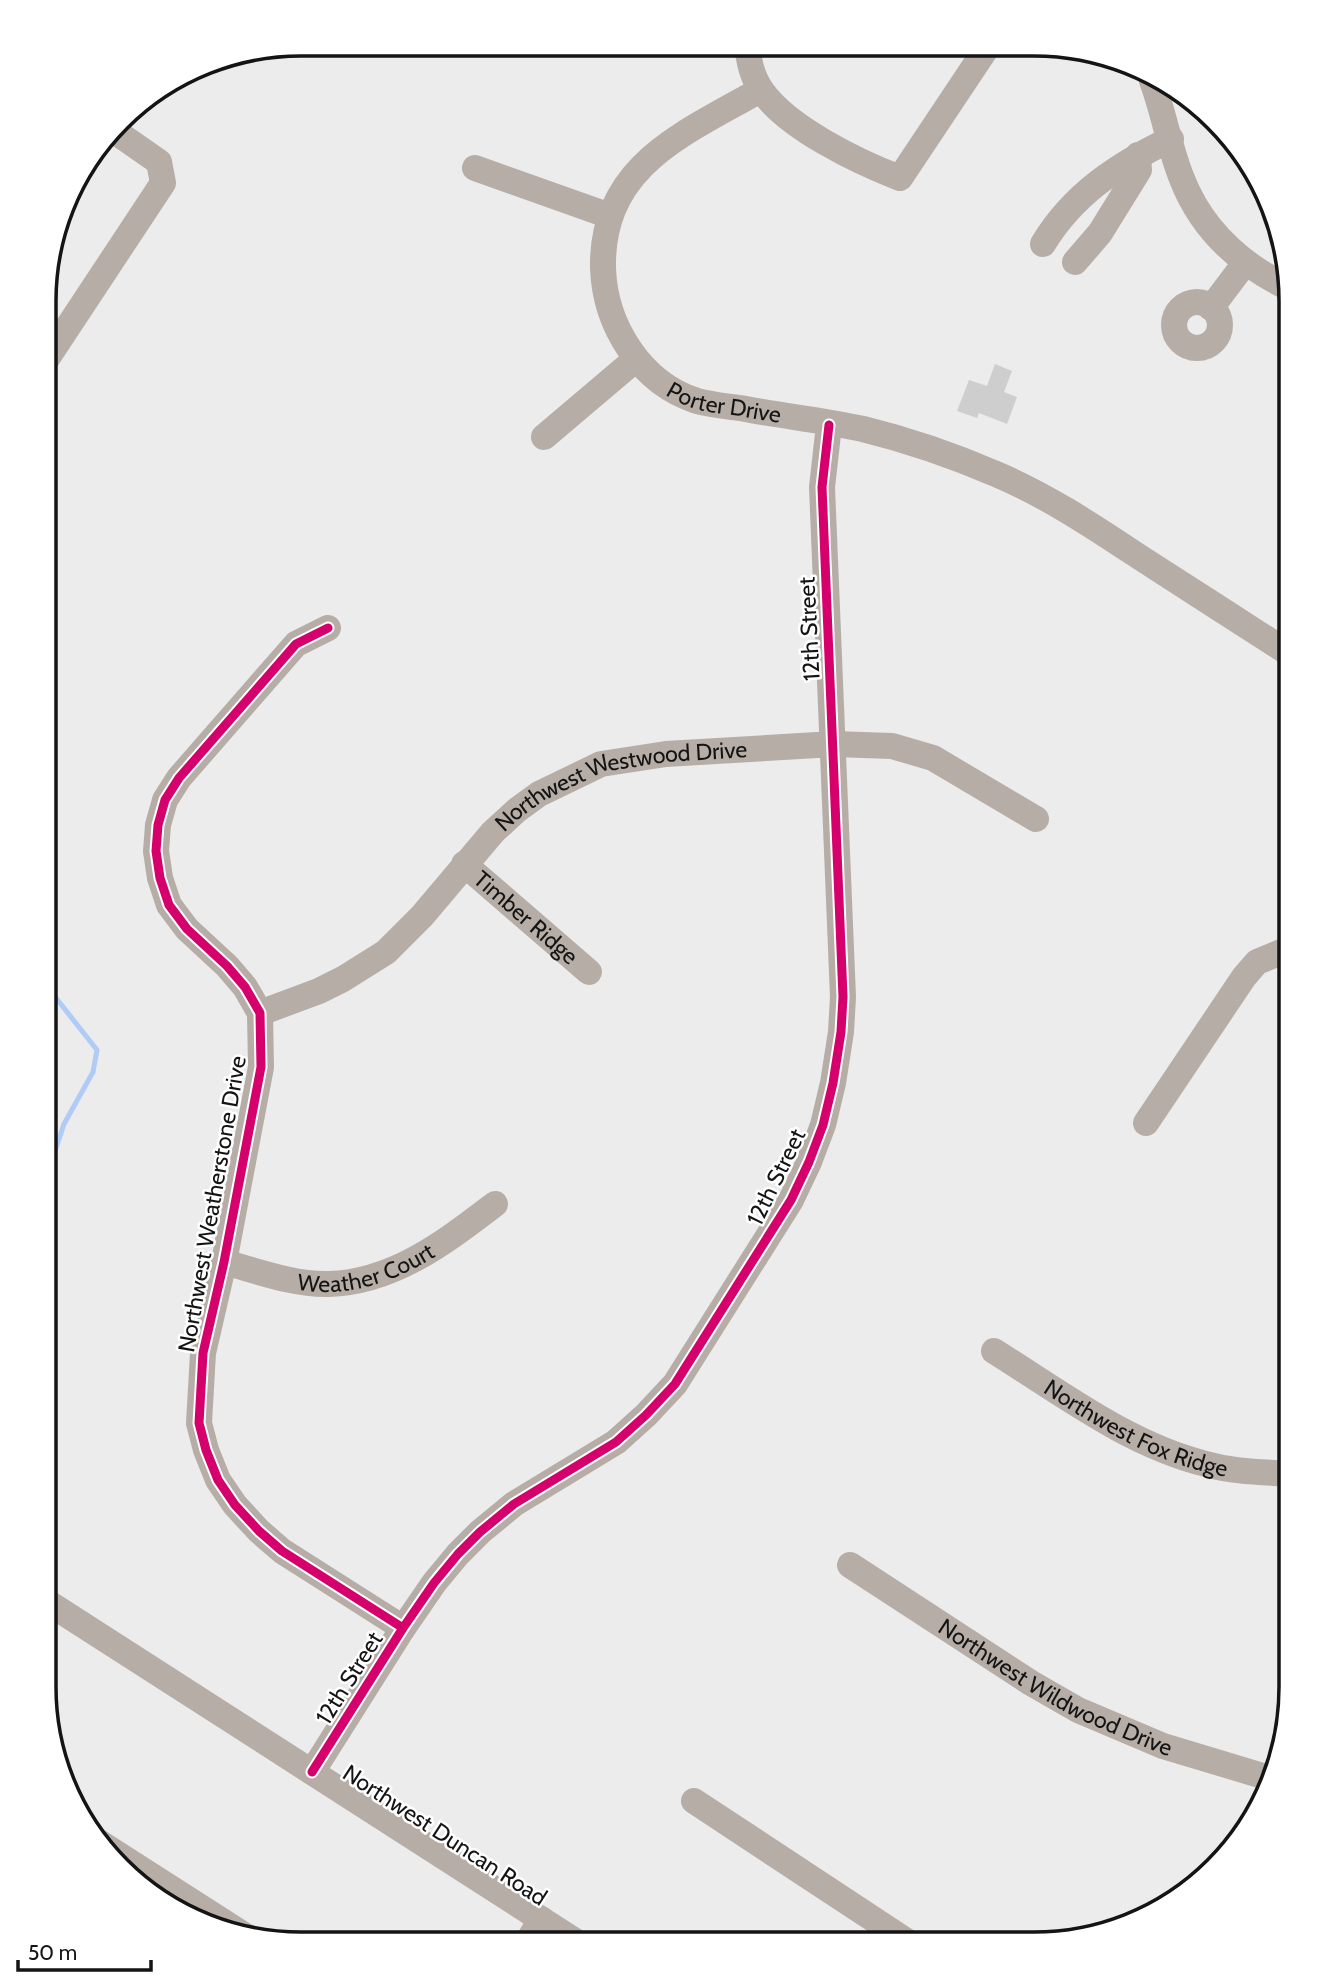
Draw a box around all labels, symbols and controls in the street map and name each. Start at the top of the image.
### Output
street label: Porter Drive [662,376,783,429]
street label: 12th Street [792,576,826,682]
street label: Northwest Westwood Drive [489,735,748,837]
street label: Timber Ridge [468,865,584,970]
street label: Northwest Weatherstone Drive [172,1053,252,1354]
street label: 12th Street [741,1124,811,1230]
street label: Weather Court [296,1237,439,1298]
street label: Northwest Fox Ridge [1039,1373,1230,1483]
street label: Northwest Wildwood Drive [933,1613,1176,1762]
street label: 12th Street [310,1626,389,1730]
street label: Northwest Duncan Road [338,1759,552,1911]
scale bar [18,1928,150,1972]
text: 50 m [28,1940,77,1965]

